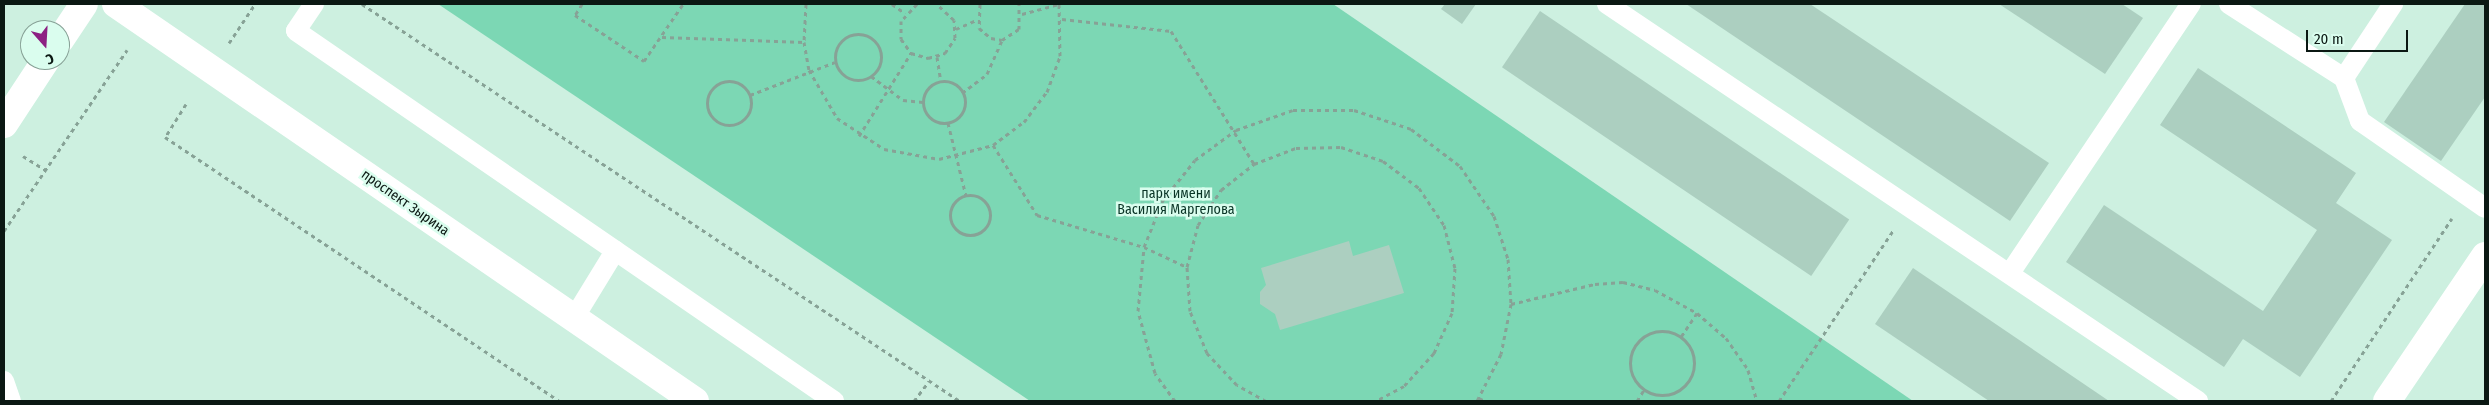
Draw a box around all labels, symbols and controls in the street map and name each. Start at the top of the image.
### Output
north arrow [20,20,70,70]
scale bar [2309,20,2412,52]
text: 20 m [2314,30,2344,48]
text: С [43,49,56,68]
street label: проспект Зырина [358,166,452,240]
park label: парк имени Василия Маргелова [1117,186,1235,218]

